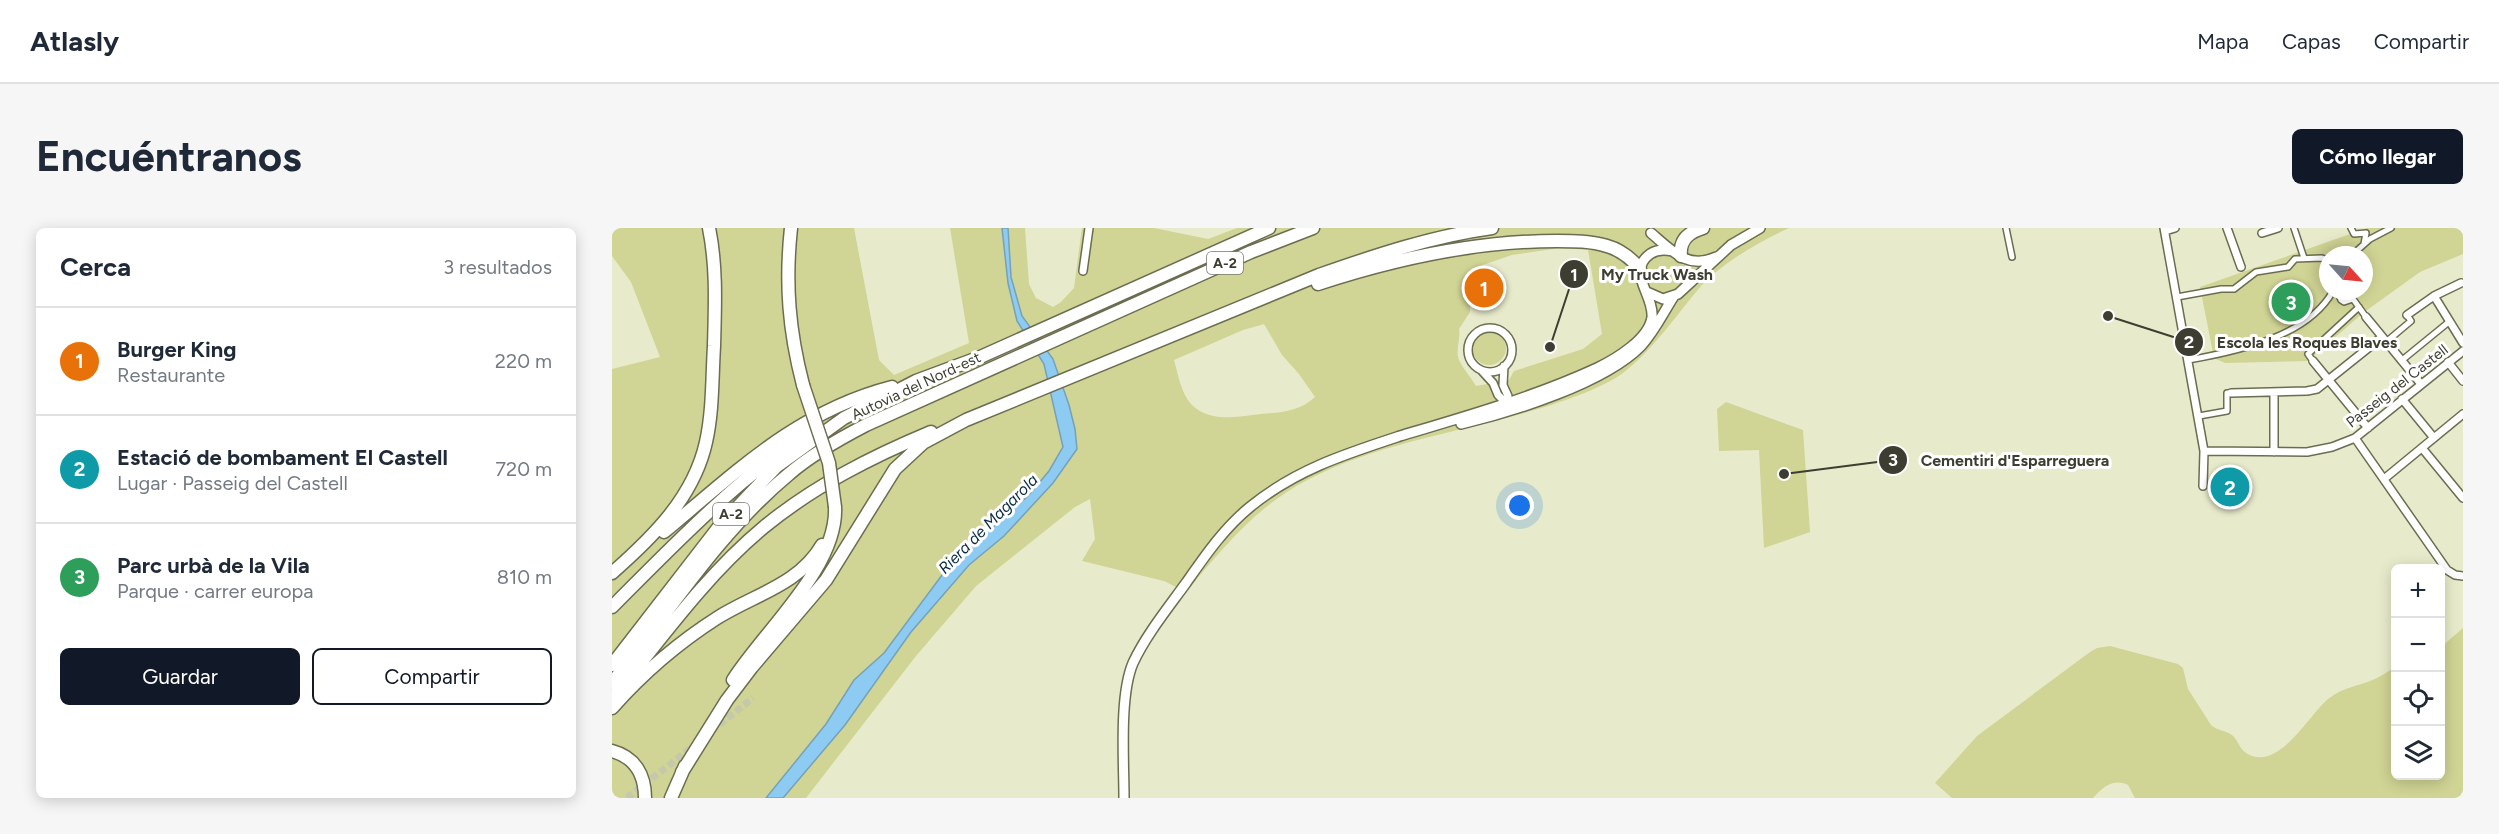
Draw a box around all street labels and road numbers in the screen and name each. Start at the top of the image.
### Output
road number: A-2 [1207,252,1243,274]
street label: Passeig del Castell [2343,341,2451,431]
street label: Autovia del Nord-est [848,348,984,424]
road number: A-2 [713,503,749,525]

